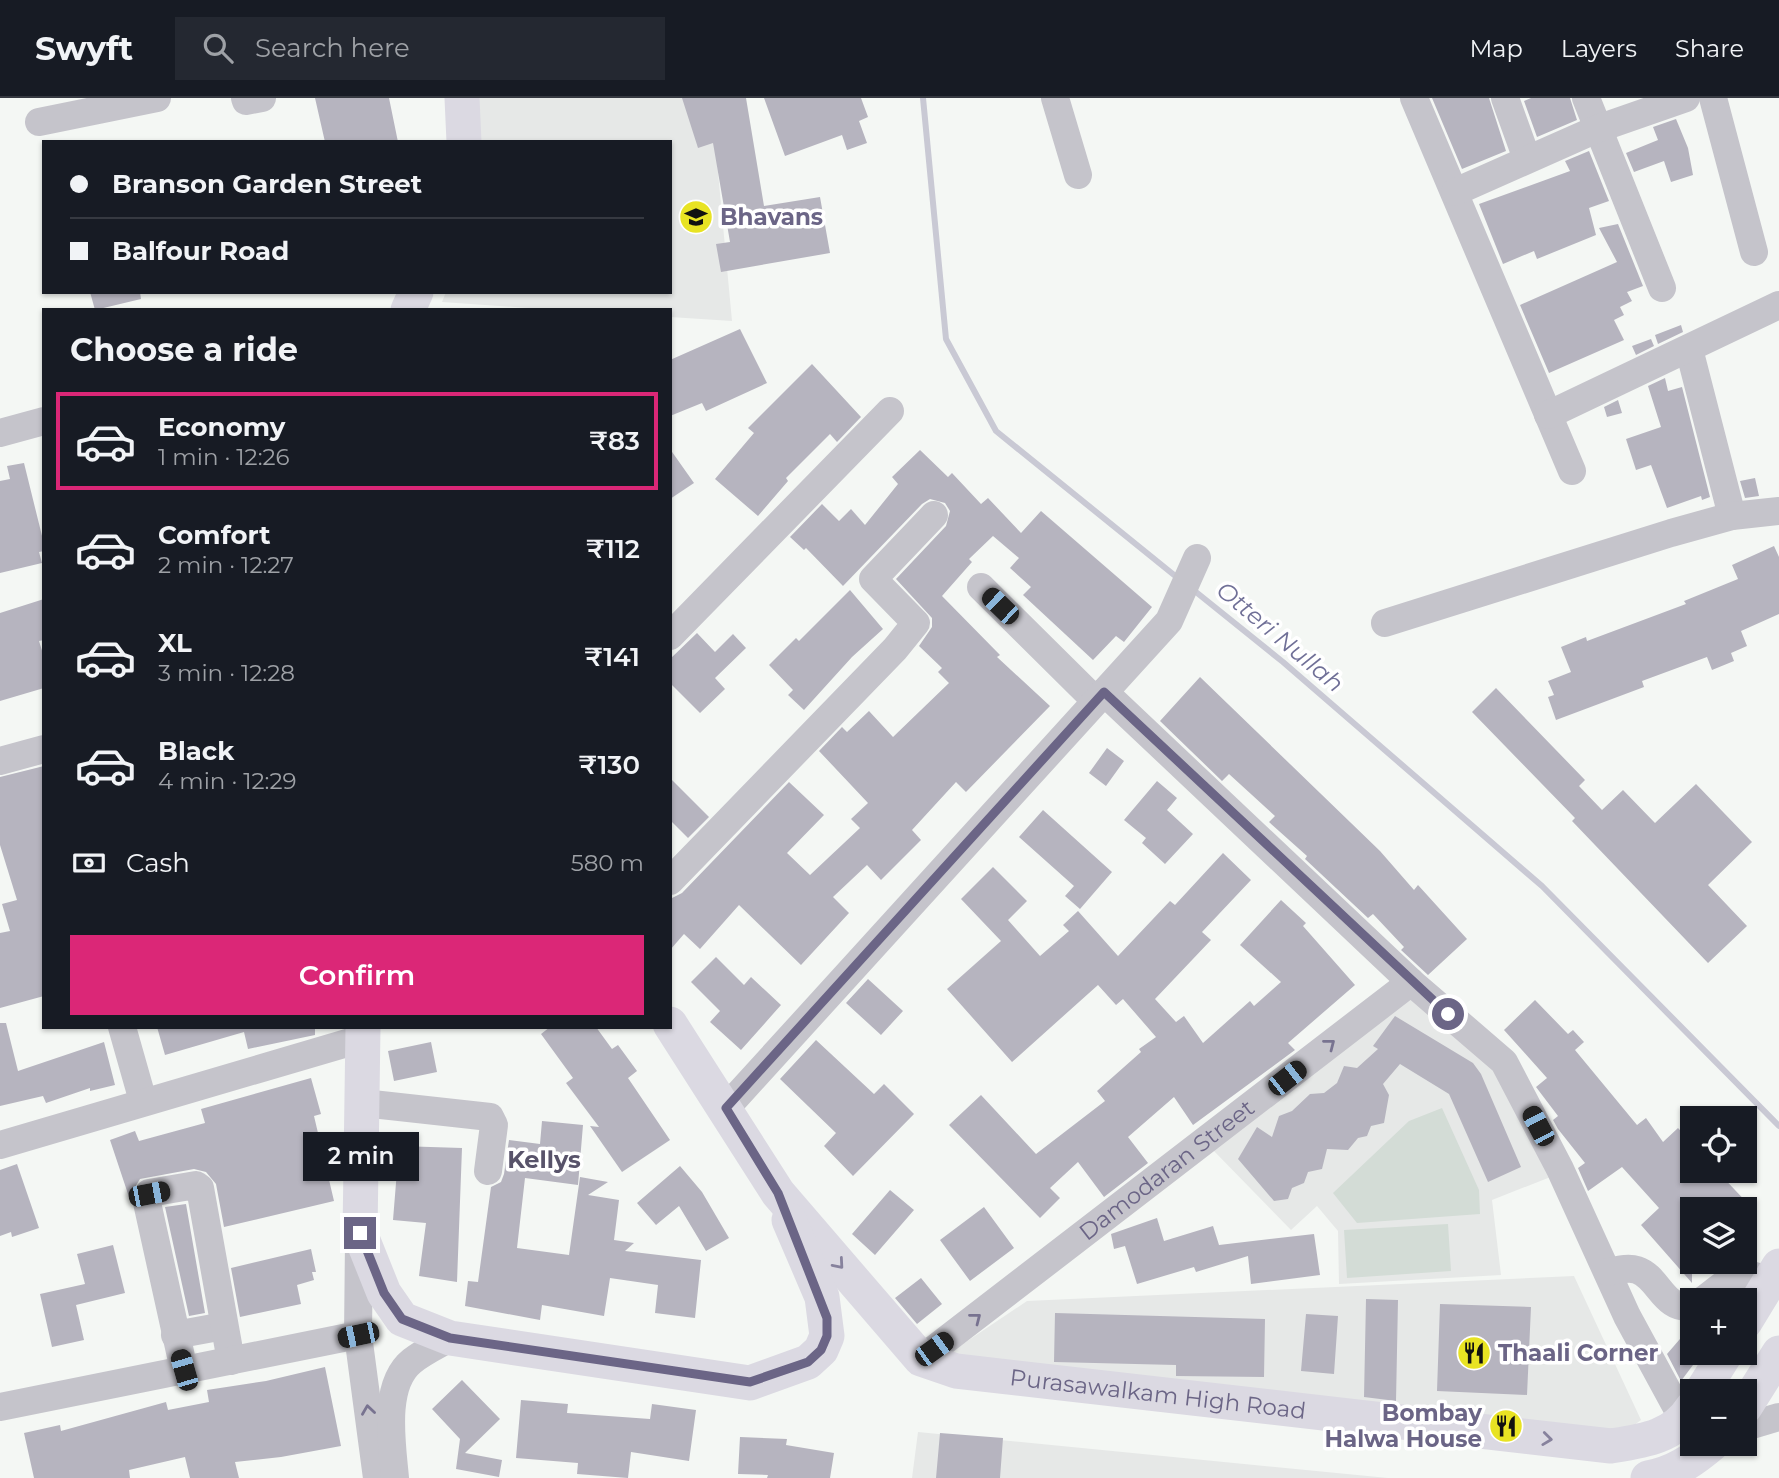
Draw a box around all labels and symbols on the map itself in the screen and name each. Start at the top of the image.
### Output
school or university icon: Bhavans [677,198,715,236]
place label: Bhavans [720,203,823,231]
water label: Otteri Nullah [1211,575,1350,698]
car [978,584,1023,628]
route start [1432,998,1464,1030]
one-way arrow [1323,1040,1335,1053]
car [1264,1057,1311,1099]
street label: Damodaran Street [1073,1094,1260,1246]
car [1519,1103,1558,1149]
callout: 2 min [302,1132,418,1180]
district label: Kellys [507,1145,581,1174]
car [127,1180,172,1208]
route end [344,1217,376,1249]
one-way arrow [831,1255,843,1268]
one-way arrow [968,1313,980,1326]
car [336,1320,381,1350]
car [911,1328,958,1370]
restaurant icon: Thaali Corner [1455,1334,1493,1372]
place label: Thaali Corner [1498,1339,1658,1367]
car [169,1347,200,1393]
street label: Purasawalkam High Road [1008,1363,1308,1425]
place label: Bombay Halwa House [1324,1399,1482,1453]
one-way arrow [360,1404,375,1416]
restaurant icon: Bombay Halwa House [1487,1407,1525,1445]
one-way arrow [1541,1431,1553,1446]

